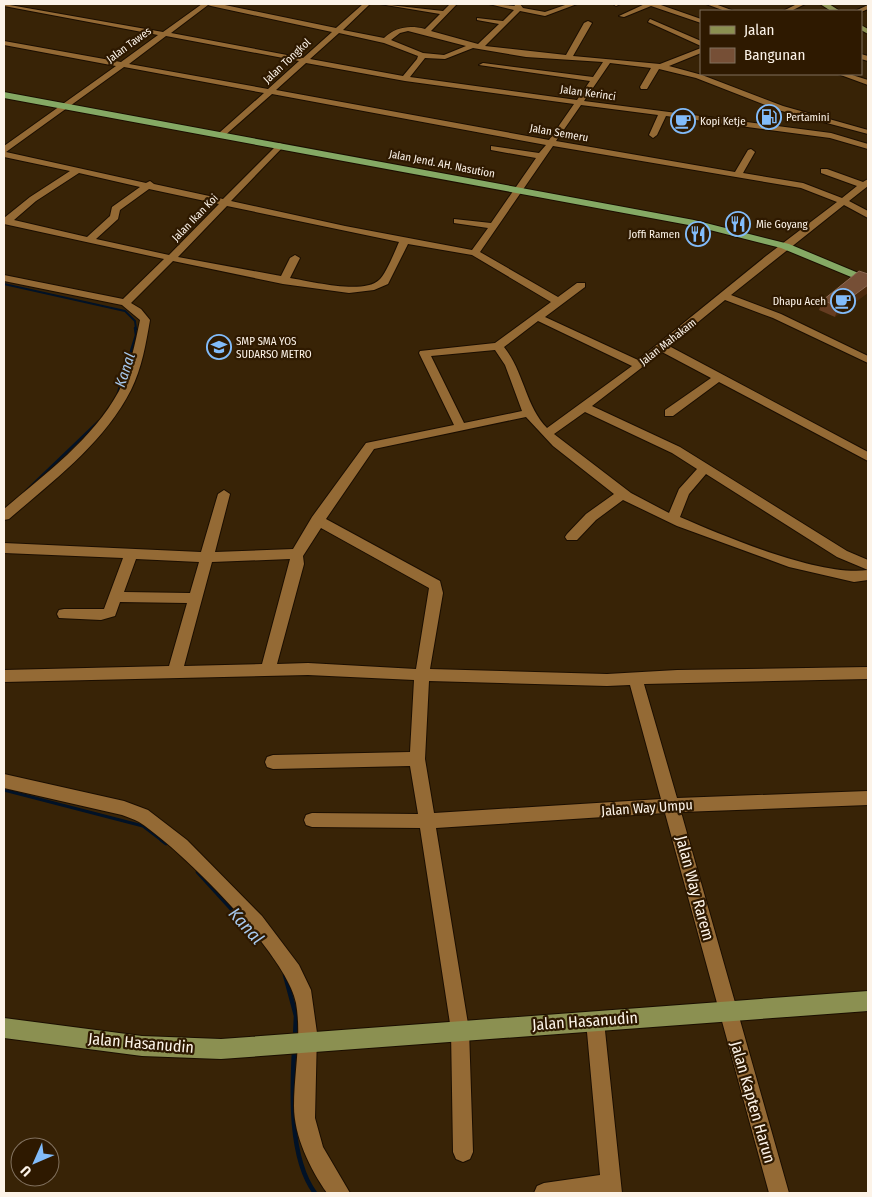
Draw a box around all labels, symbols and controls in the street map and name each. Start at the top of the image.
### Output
legend [700,10,862,75]
text: Jalan [744,21,774,39]
street label: Jalan Tawes [104,24,154,66]
street label: Jalan Tongkol [261,36,313,86]
text: Bangunan [744,46,805,64]
street label: Jalan Kerinci [559,83,617,103]
fuel station icon: Pertamini [756,104,782,130]
cafe icon: Kopi Ketje [670,108,696,134]
place label: Pertamini [786,111,830,124]
place label: Kopi Ketje [700,115,746,128]
street label: Jalan Semeru [529,121,589,145]
street label: Jalan Jend. AH. Nasution [388,147,496,181]
street label: Jalan Ikan Koi [169,191,221,244]
restaurant icon: Mie Goyang [725,211,751,237]
place label: Mie Goyang [756,218,809,231]
restaurant icon: Joffi Ramen [685,221,711,247]
place label: Joffi Ramen [629,228,680,241]
cafe icon: Dhapu Aceh [830,288,856,314]
place label: Dhapu Aceh [773,295,826,308]
street label: Jalan Mahakam [637,316,699,368]
school or university icon: SMP SMA YOS SUDARSO METRO [206,334,232,360]
place label: SMP SMA YOS SUDARSO METRO [236,335,312,361]
water label: Kanal [111,350,139,389]
street label: Jalan Way Umpu [601,796,693,820]
street label: Jalan Way Rarem [672,833,718,943]
water label: Kanal [224,903,268,949]
street label: Jalan Hasanudin [531,1008,639,1034]
street label: Jalan Hasanudin [87,1029,195,1057]
street label: Jalan Kapten Harun [727,1039,779,1165]
north arrow [10,1137,60,1187]
text: U [17,1162,35,1180]

